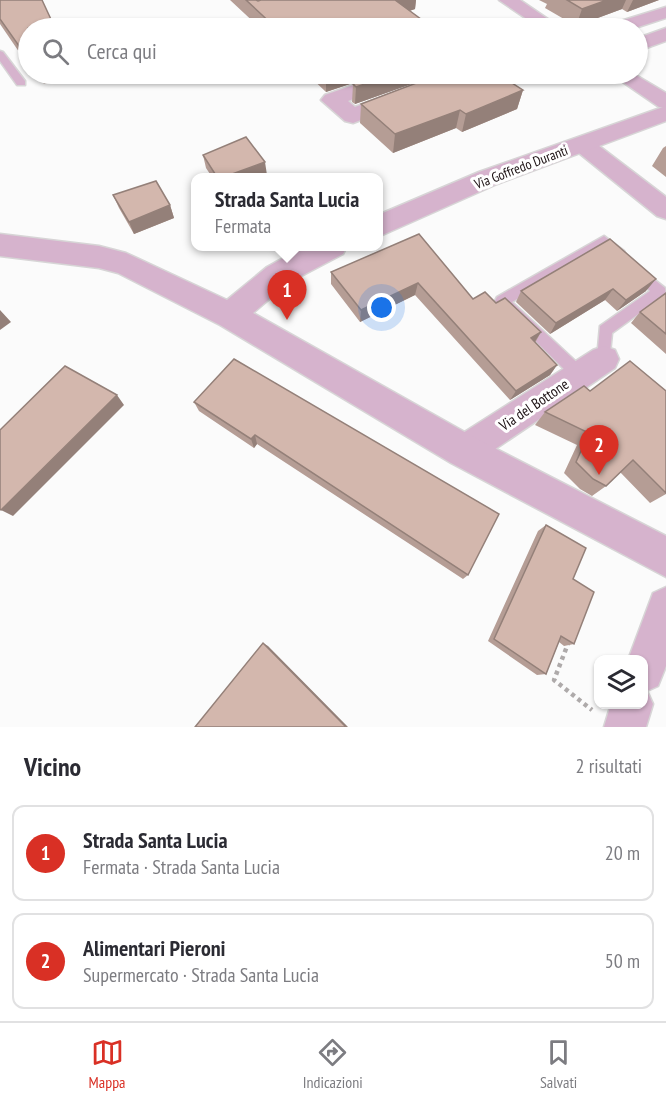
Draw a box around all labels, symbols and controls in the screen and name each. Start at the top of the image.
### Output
search box [18,18,648,84]
icon: search [39,35,72,68]
text: Cerca qui [87,37,157,65]
street label: Via Goffredo Duranti [471,141,570,193]
popup [191,173,383,251]
text: Strada Santa Lucia [215,185,359,213]
text: Fermata [215,213,271,239]
pin: 1 [268,270,306,320]
your location [367,293,396,322]
street label: Via del Bottone [495,374,572,435]
pin: 2 [580,426,618,475]
map controls [594,655,648,709]
button: layers [594,655,648,709]
text: Vicino [24,750,81,783]
text: 2 risultati [576,753,642,779]
text: Strada Santa Lucia [83,826,227,854]
text: 1 [41,840,50,866]
text: 20 m [605,840,640,866]
text: Fermata · Strada Santa Lucia [83,854,280,880]
text: Alimentari Pieroni [83,934,226,962]
text: 2 [41,948,50,974]
text: 50 m [605,948,640,974]
text: Supermercato · Strada Santa Lucia [83,962,319,988]
tab: Mappa [89,1036,126,1092]
tab: Indicazioni [303,1036,363,1092]
tab: Salvati [540,1036,577,1092]

